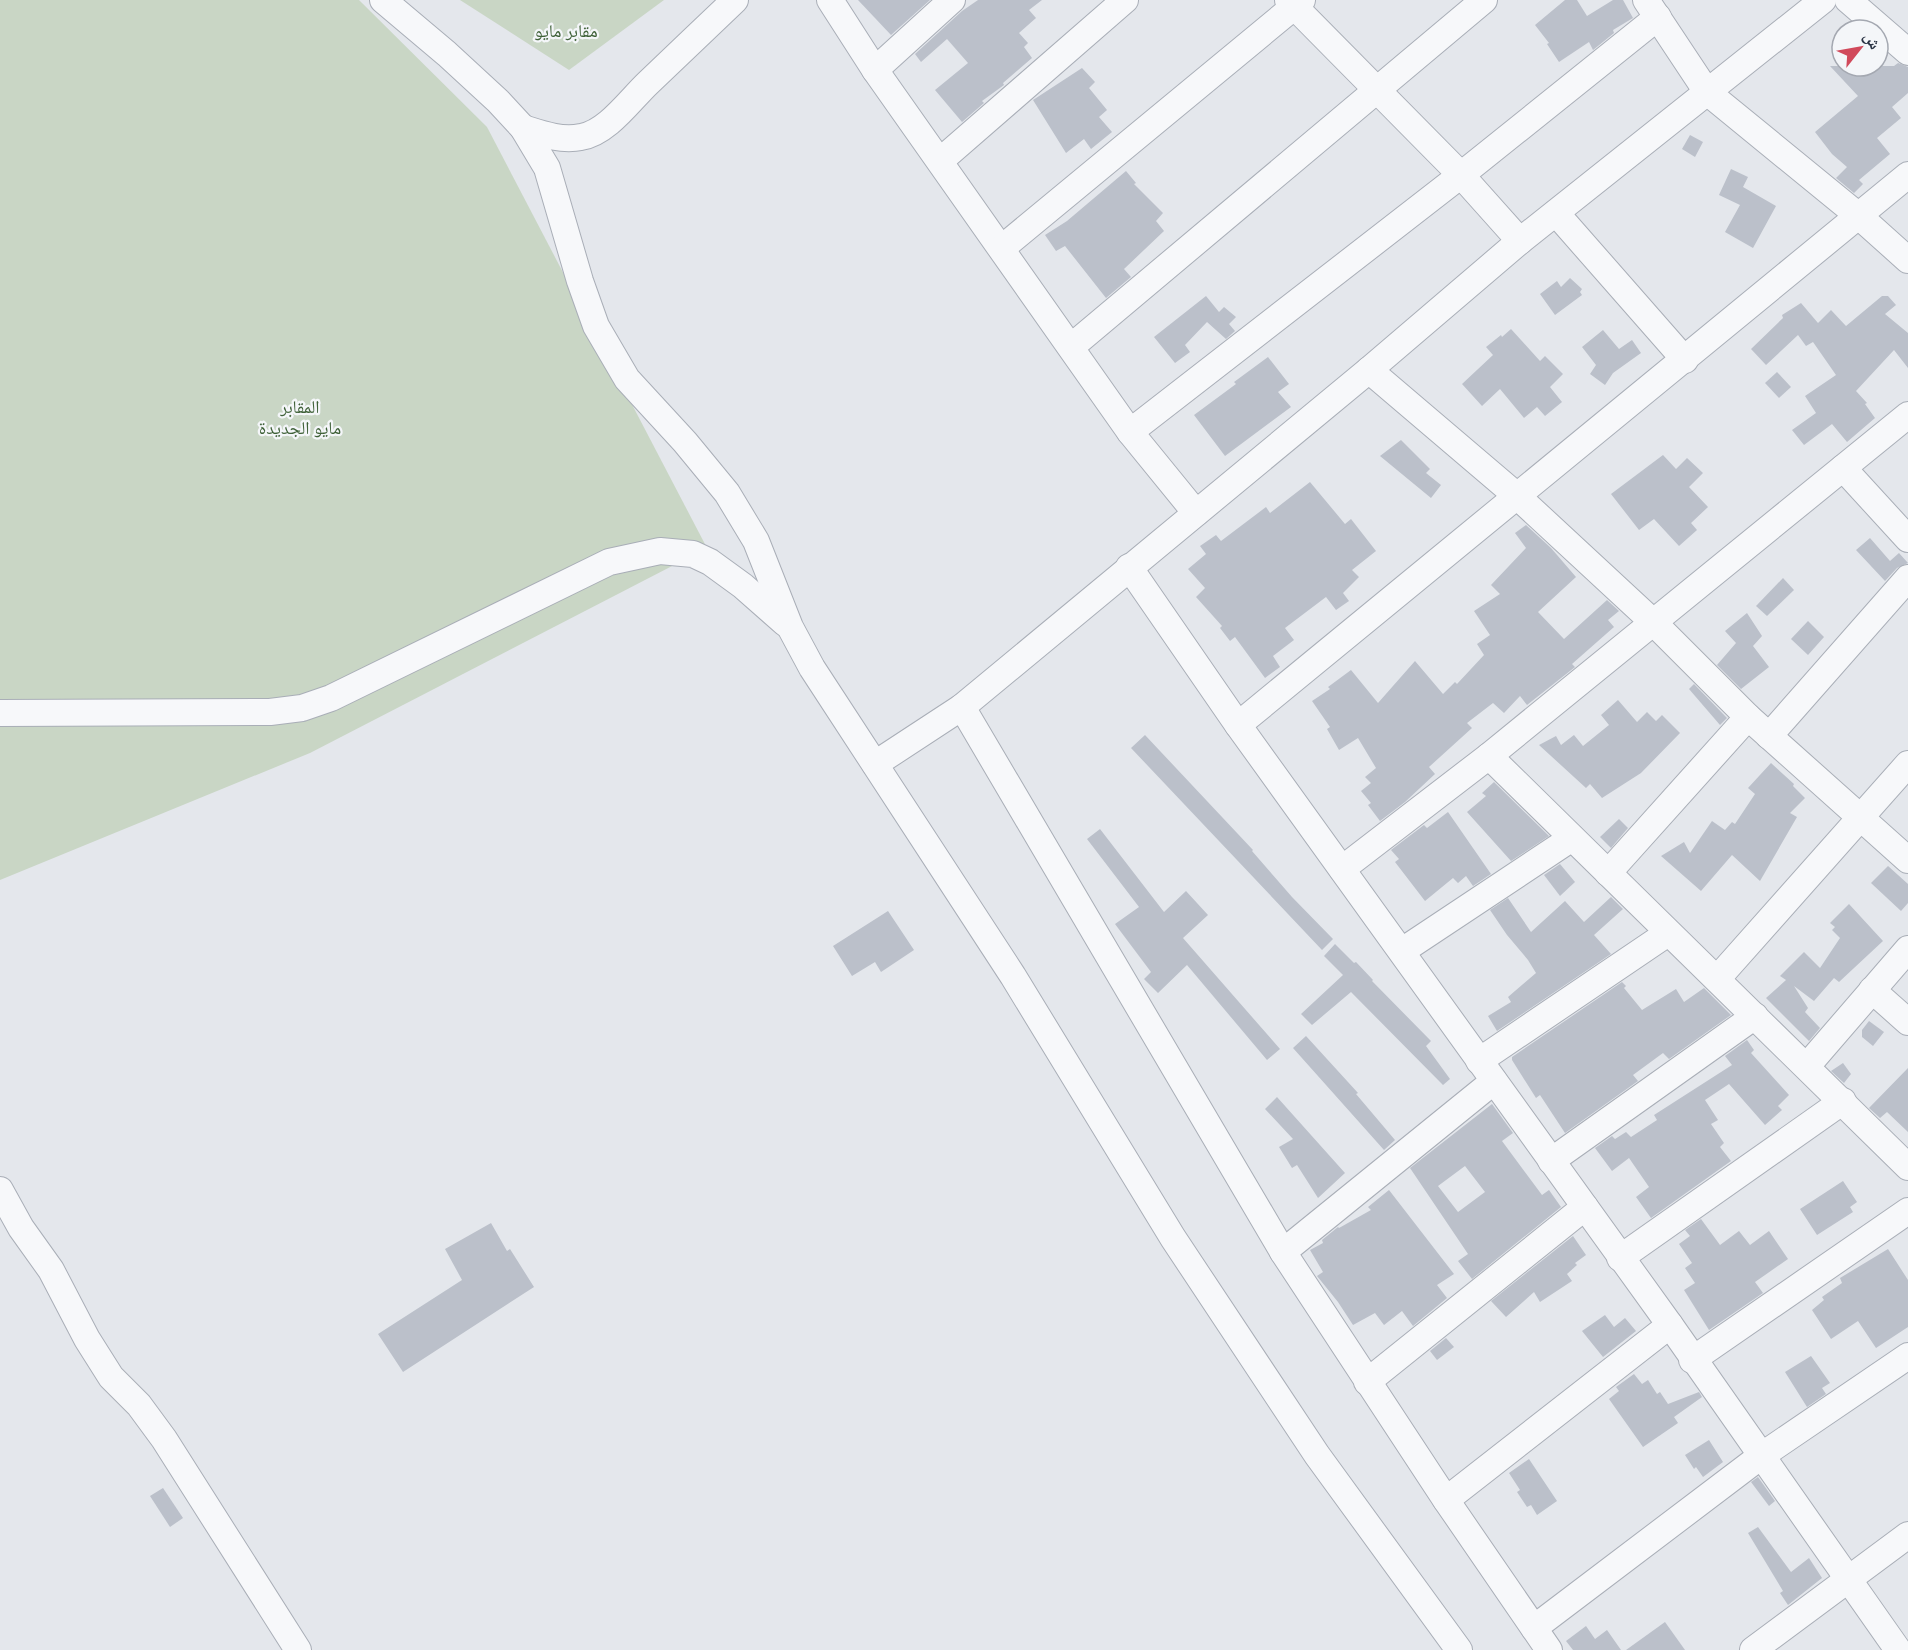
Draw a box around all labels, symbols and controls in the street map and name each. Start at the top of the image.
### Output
north arrow [1830,18,1890,78]
park label: مقابر مايو [534,21,598,44]
text: ش [1858,29,1884,54]
park label: المقابر مايو الجديدة [259,397,341,441]

